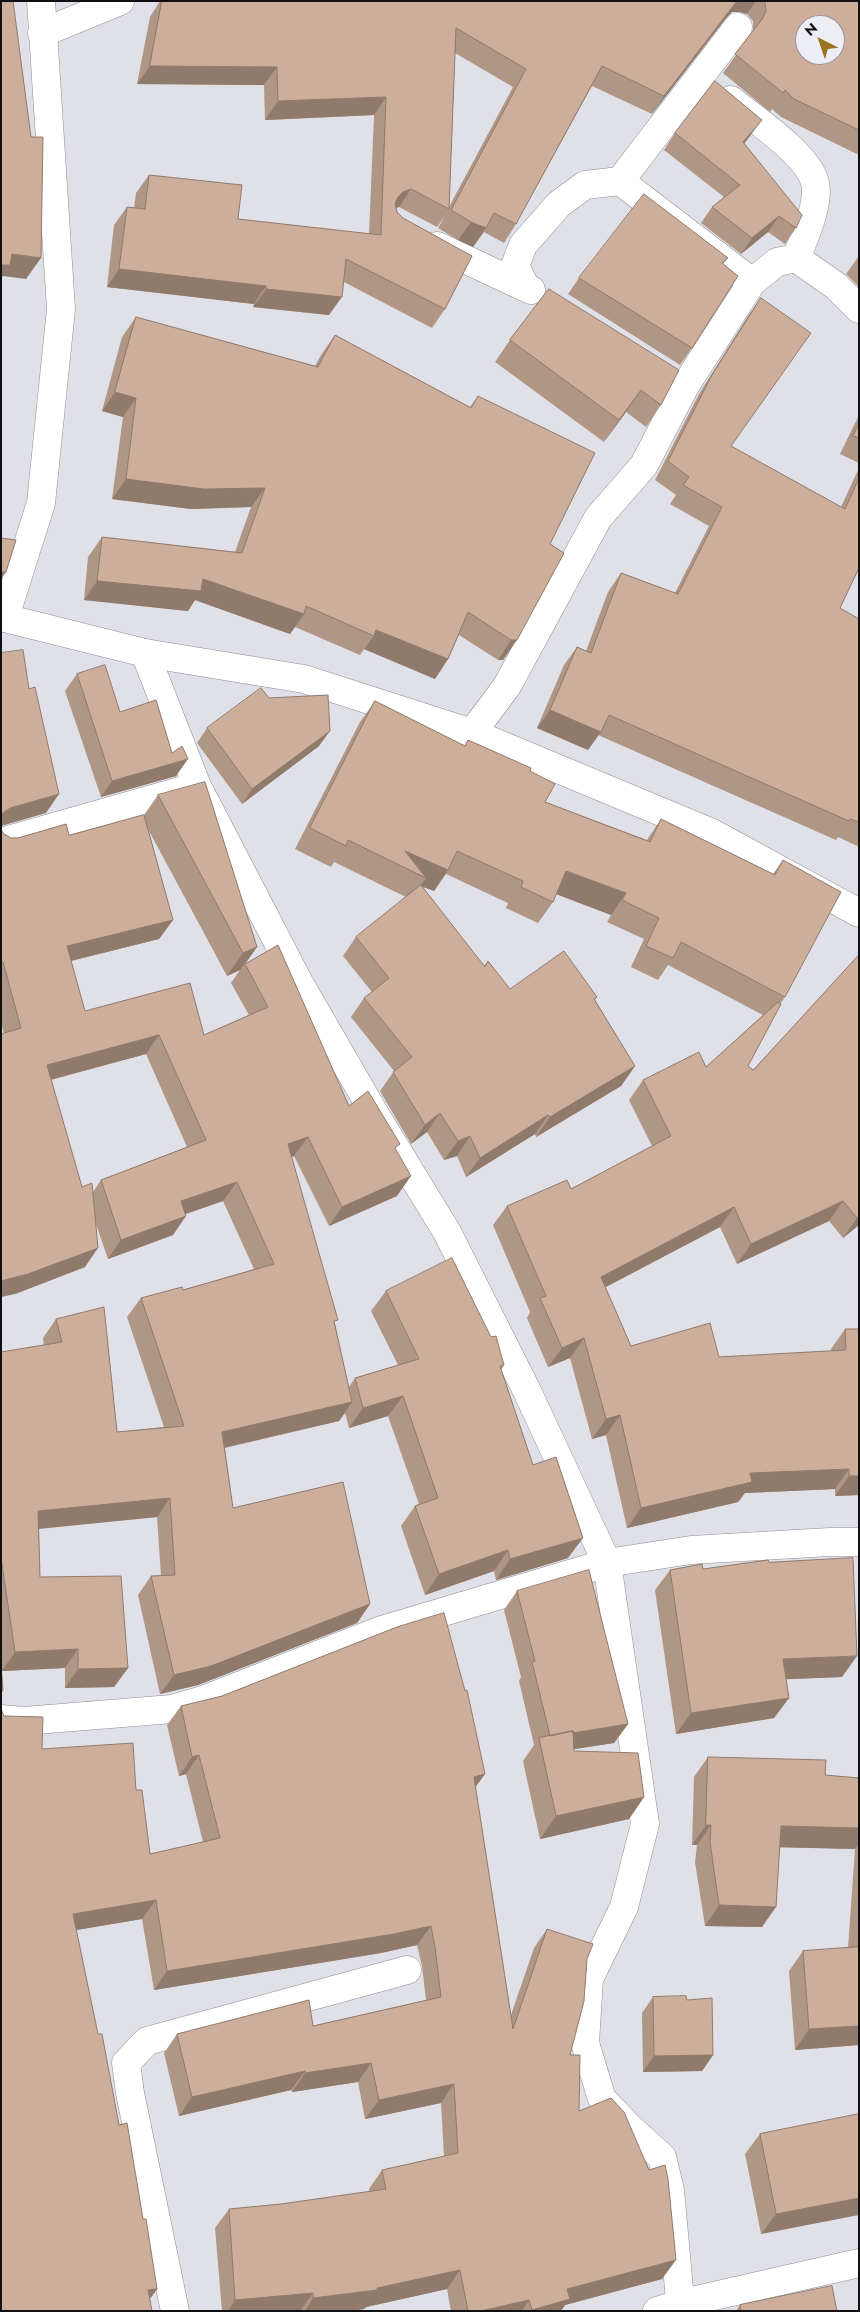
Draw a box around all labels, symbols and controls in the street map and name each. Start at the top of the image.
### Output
north arrow [795,15,845,65]
text: N [800,18,822,41]

